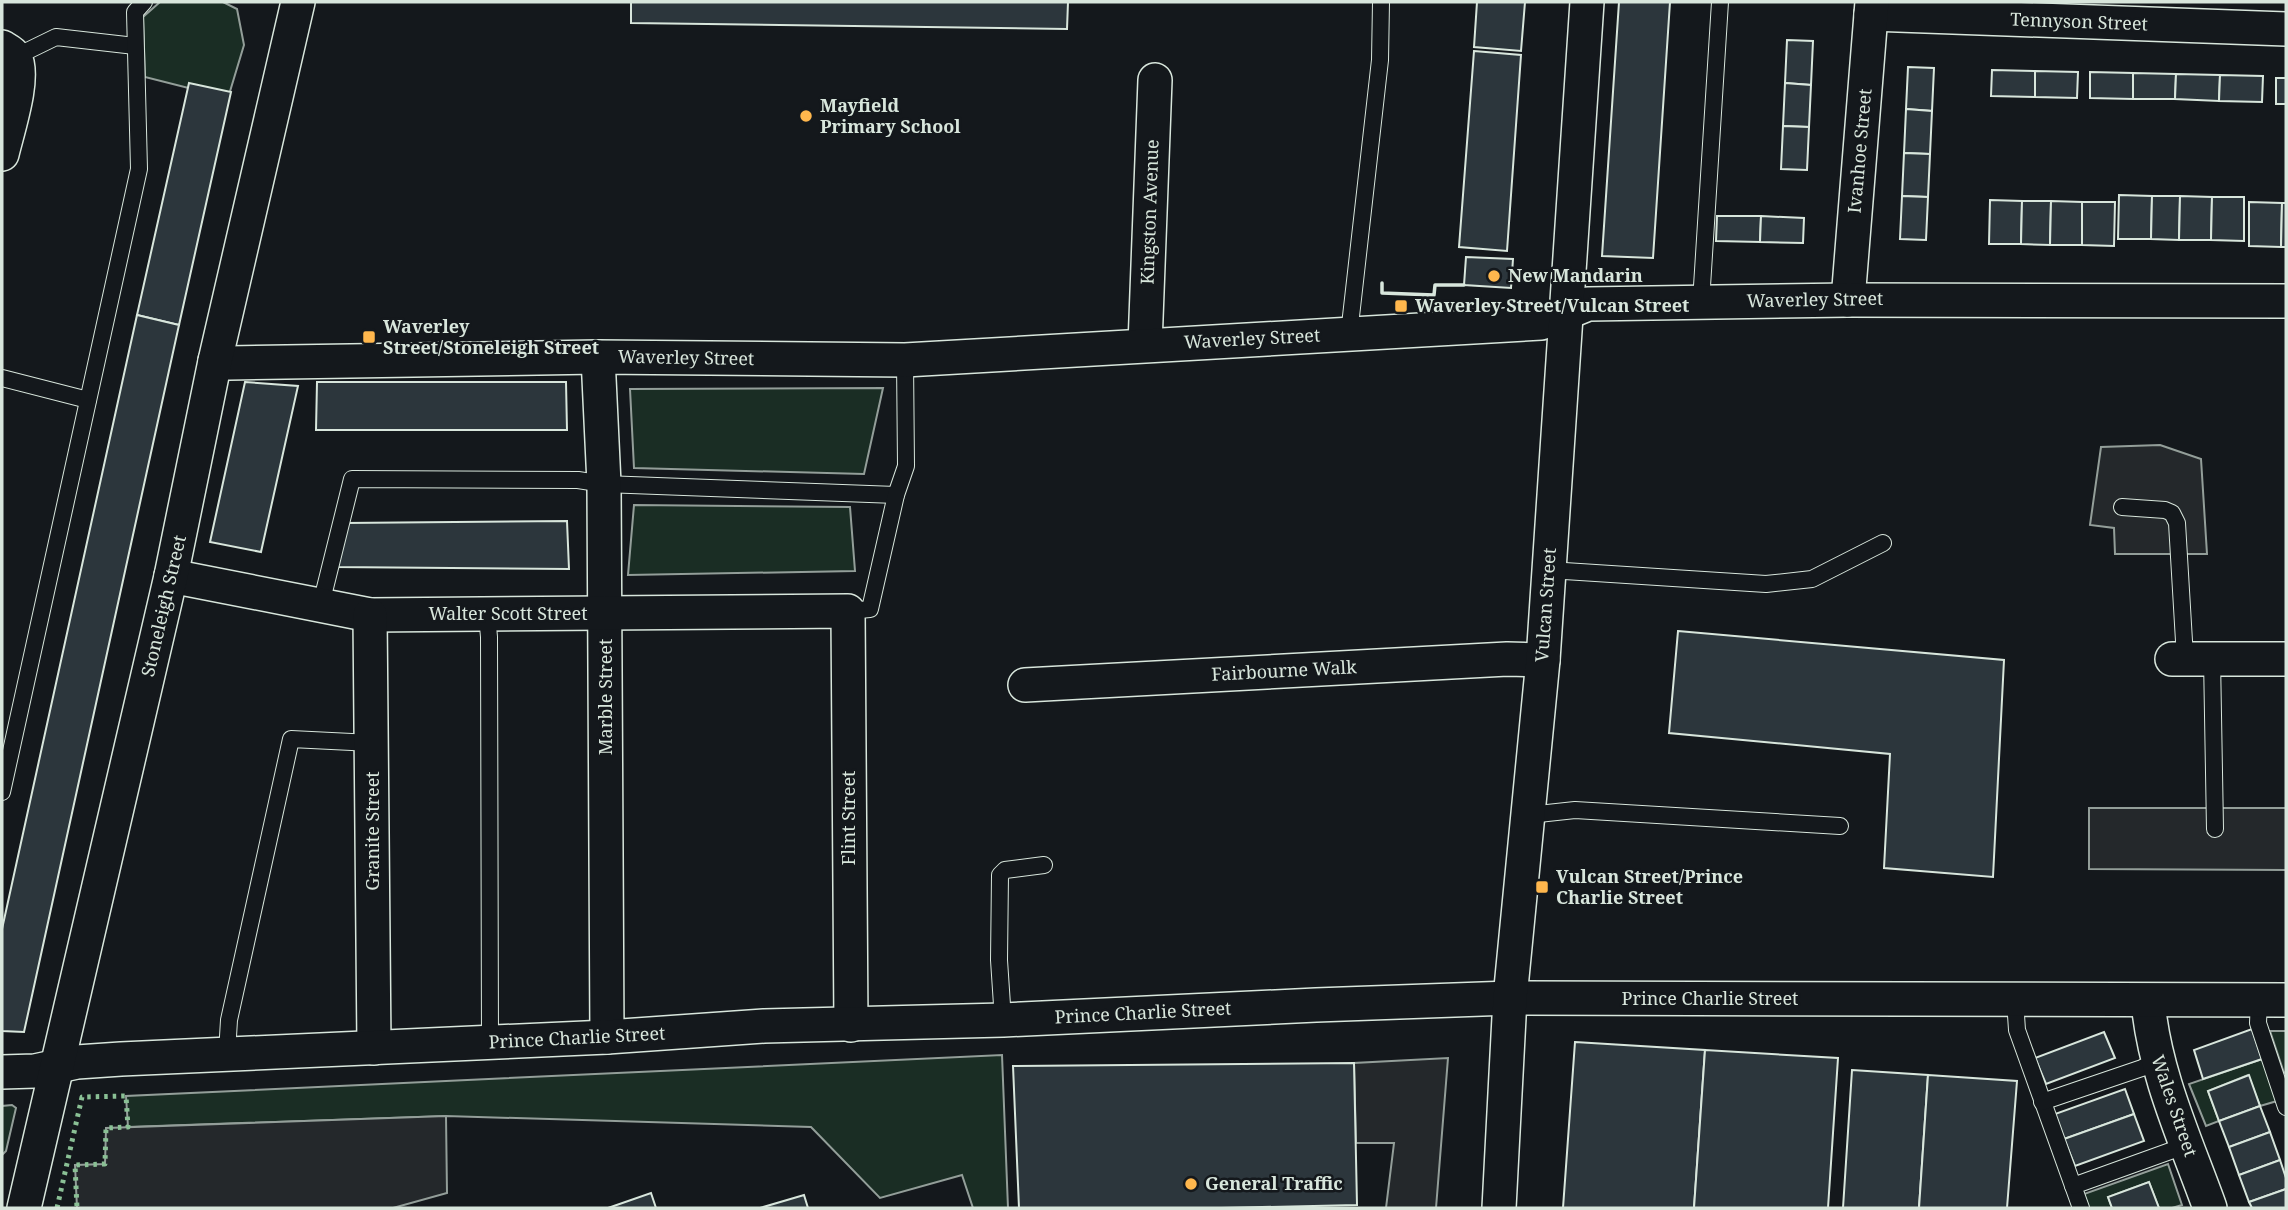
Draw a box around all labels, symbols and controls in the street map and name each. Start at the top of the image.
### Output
street label: Tennyson Street [2010,7,2148,35]
street label: Ivanhoe Street [1842,88,1876,214]
place label: Mayfield Primary School [820,93,961,138]
marker: Mayfield Primary School [798,108,814,124]
street label: Kingston Avenue [1134,139,1164,285]
place label: New Mandarin [1508,263,1643,287]
marker: New Mandarin [1486,268,1502,284]
street label: Waverley Street [1747,286,1883,312]
place label: Waverley Street/Vulcan Street [1415,293,1689,317]
marker: Waverley Street/Vulcan Street [1393,298,1409,314]
place label: Waverley Street/Stoneleigh Street [383,314,599,359]
street label: Waverley Street [1183,322,1321,354]
marker: Waverley Street/Stoneleigh Street [361,329,377,345]
street label: Waverley Street [618,344,754,370]
street label: Stoneleigh Street [135,533,191,679]
street label: Vulcan Street [1529,547,1561,663]
street label: Walter Scott Street [428,601,588,625]
street label: Marble Street [593,639,617,755]
street label: Fairbourne Walk [1211,654,1358,686]
street label: Granite Street [360,771,384,891]
street label: Flint Street [836,771,860,865]
place label: Vulcan Street/Prince Charlie Street [1556,864,1743,909]
marker: Vulcan Street/Prince Charlie Street [1534,879,1550,895]
street label: Prince Charlie Street [1622,986,1798,1010]
street label: Prince Charlie Street [1054,995,1232,1029]
street label: Prince Charlie Street [488,1020,666,1054]
street label: Wales Street [2146,1052,2204,1160]
place label: General Traffic [1205,1171,1343,1195]
marker: General Traffic [1183,1176,1199,1192]

